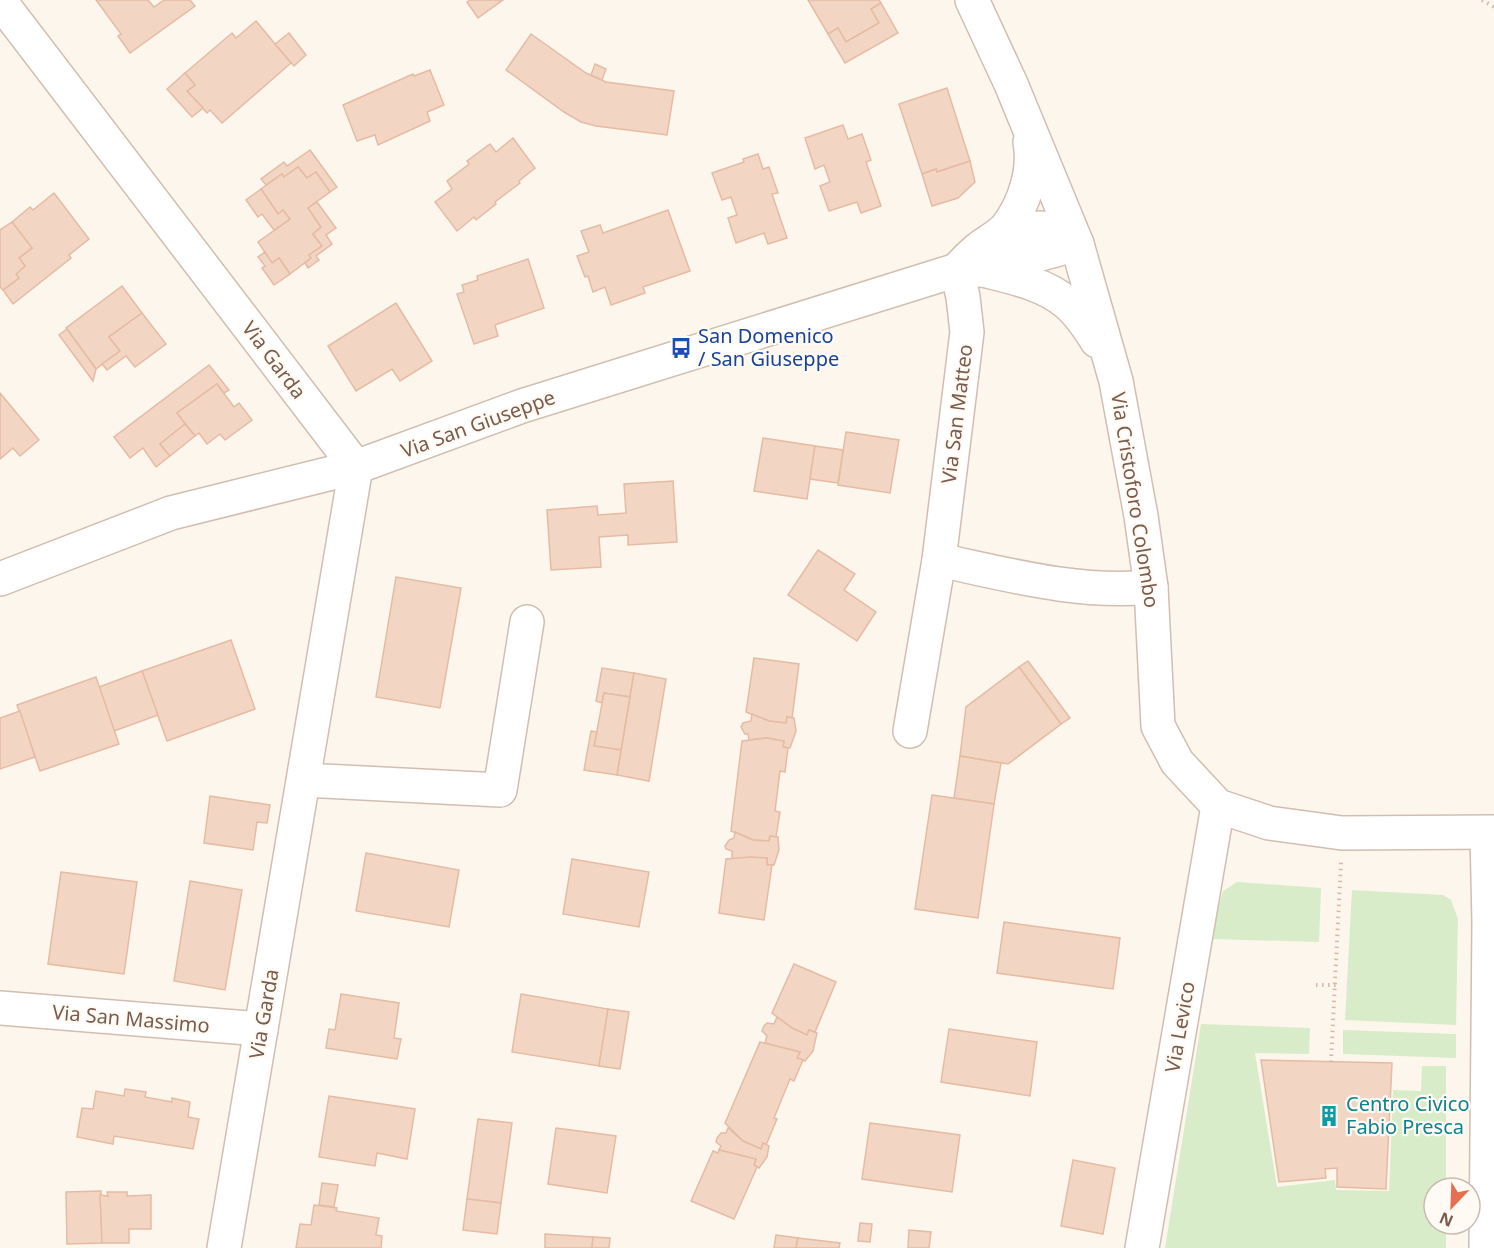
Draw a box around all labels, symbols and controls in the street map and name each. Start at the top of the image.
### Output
street label: Via Garda [236,315,312,404]
place label: San Domenico / San Giuseppe [698,322,839,372]
bus stop icon: San Domenico / San Giuseppe [669,336,693,360]
street label: Via San Matteo [935,343,978,485]
street label: Via San Giuseppe [397,383,559,464]
street label: Via Cristoforo Colombo [1105,390,1166,610]
street label: Via Garda [242,967,285,1061]
street label: Via Levico [1158,979,1201,1075]
street label: Via San Massimo [51,998,211,1039]
place label: Centro Civico Fabio Presca [1346,1090,1469,1140]
building icon: Centro Civico Fabio Presca [1317,1104,1341,1128]
north arrow [1422,1176,1482,1236]
text: N [1436,1207,1456,1232]

